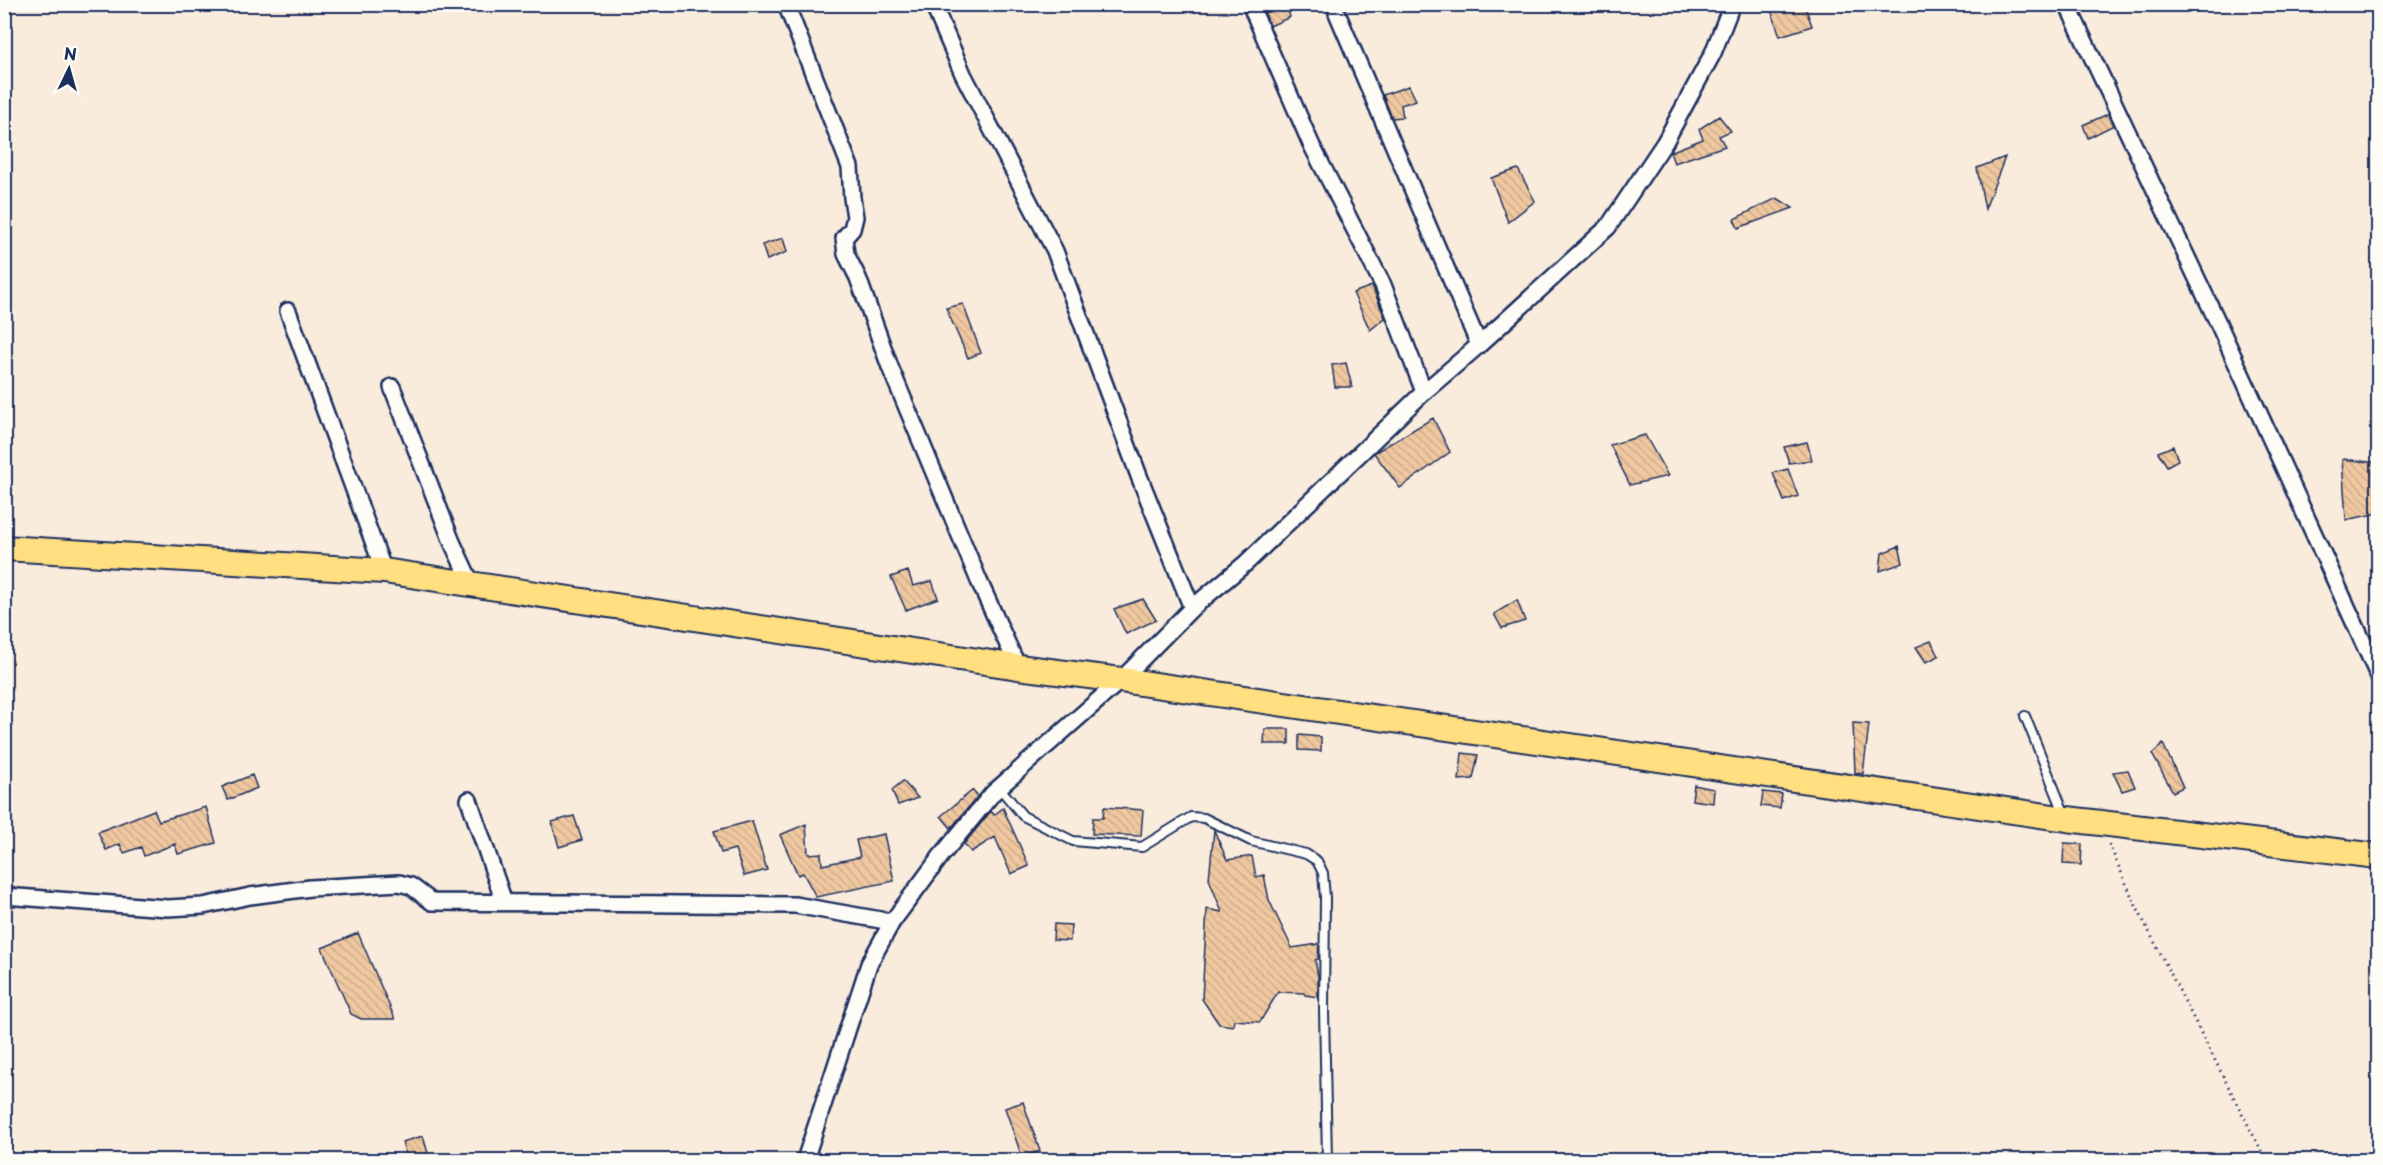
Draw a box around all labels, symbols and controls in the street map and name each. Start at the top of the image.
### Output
north arrow [39,39,99,99]
text: N [63,41,78,66]

